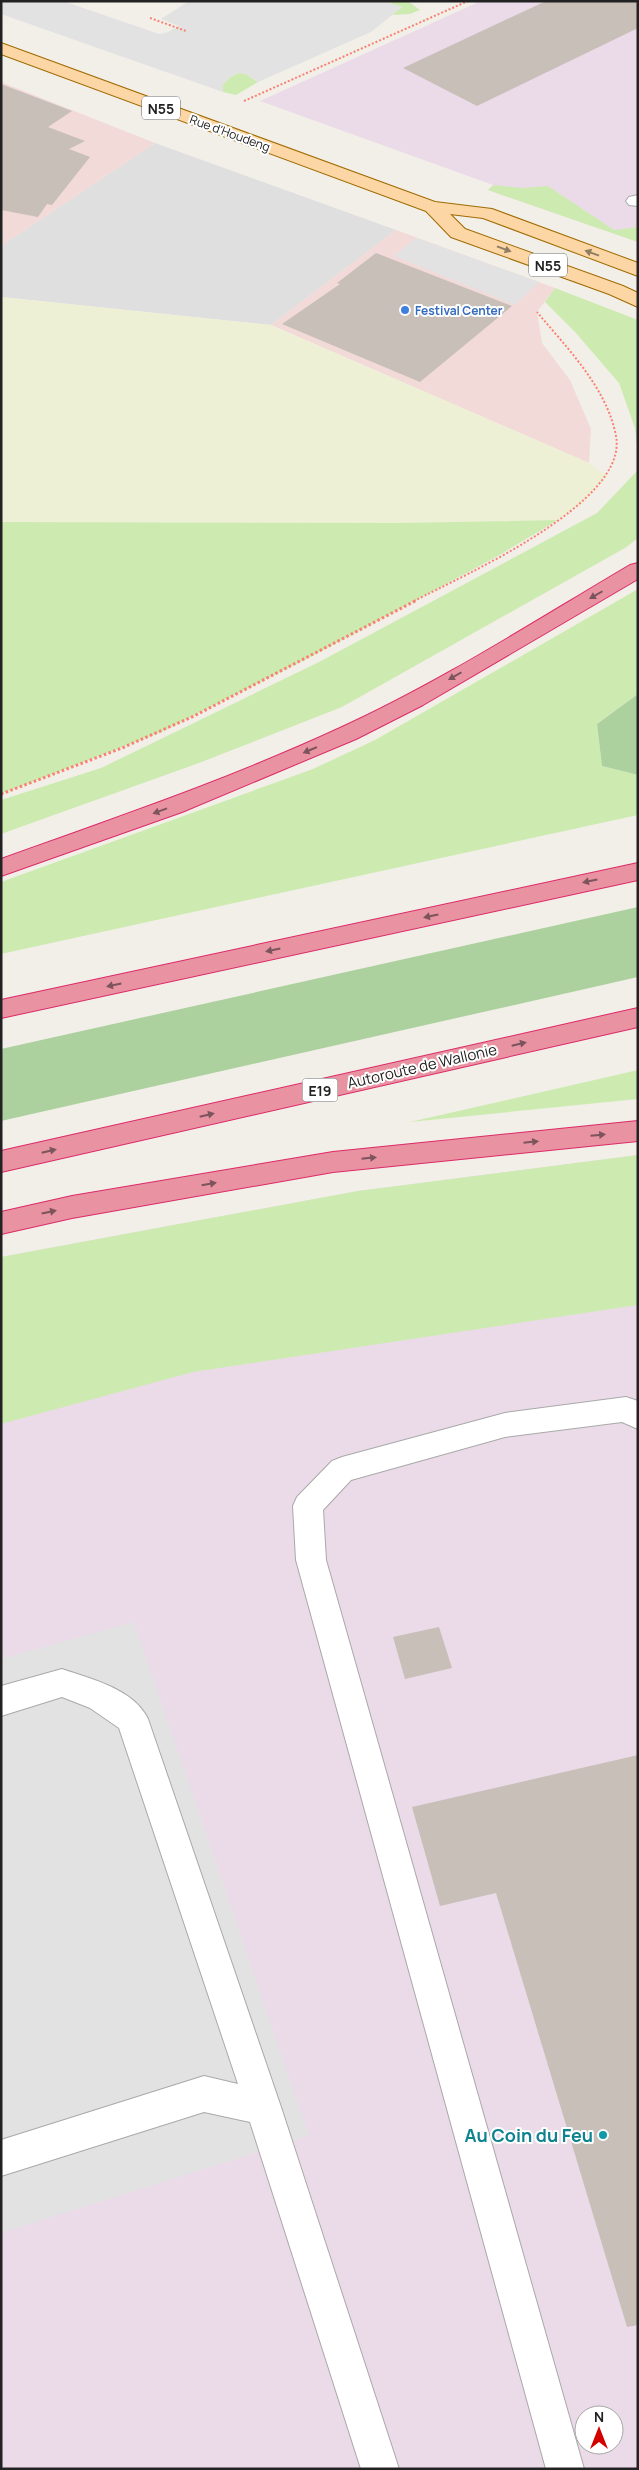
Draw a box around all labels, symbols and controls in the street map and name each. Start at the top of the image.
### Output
road number: N55 [142,96,180,120]
street label: Rue d'Houdeng [187,111,273,155]
one-way arrow [496,246,511,253]
one-way arrow [584,249,599,257]
road number: N55 [529,254,567,276]
place label: Festival Center [415,302,503,319]
marker: Festival Center [399,304,411,316]
one-way arrow [589,590,602,599]
one-way arrow [449,672,462,681]
one-way arrow [303,746,317,754]
one-way arrow [152,807,167,815]
one-way arrow [583,877,598,885]
one-way arrow [424,912,439,920]
one-way arrow [265,946,280,954]
one-way arrow [106,981,121,989]
street label: Autoroute de Wallonie [345,1039,499,1093]
one-way arrow [512,1040,527,1048]
road number: E19 [302,1078,338,1102]
one-way arrow [200,1111,215,1119]
one-way arrow [590,1131,606,1139]
one-way arrow [523,1137,539,1145]
one-way arrow [41,1147,56,1155]
one-way arrow [362,1154,378,1162]
one-way arrow [201,1179,217,1187]
one-way arrow [41,1208,56,1216]
place label: Au Coin du Feu [465,2123,593,2147]
marker: Au Coin du Feu [597,2129,609,2141]
north arrow [574,2405,624,2455]
text: N [594,2407,604,2426]

